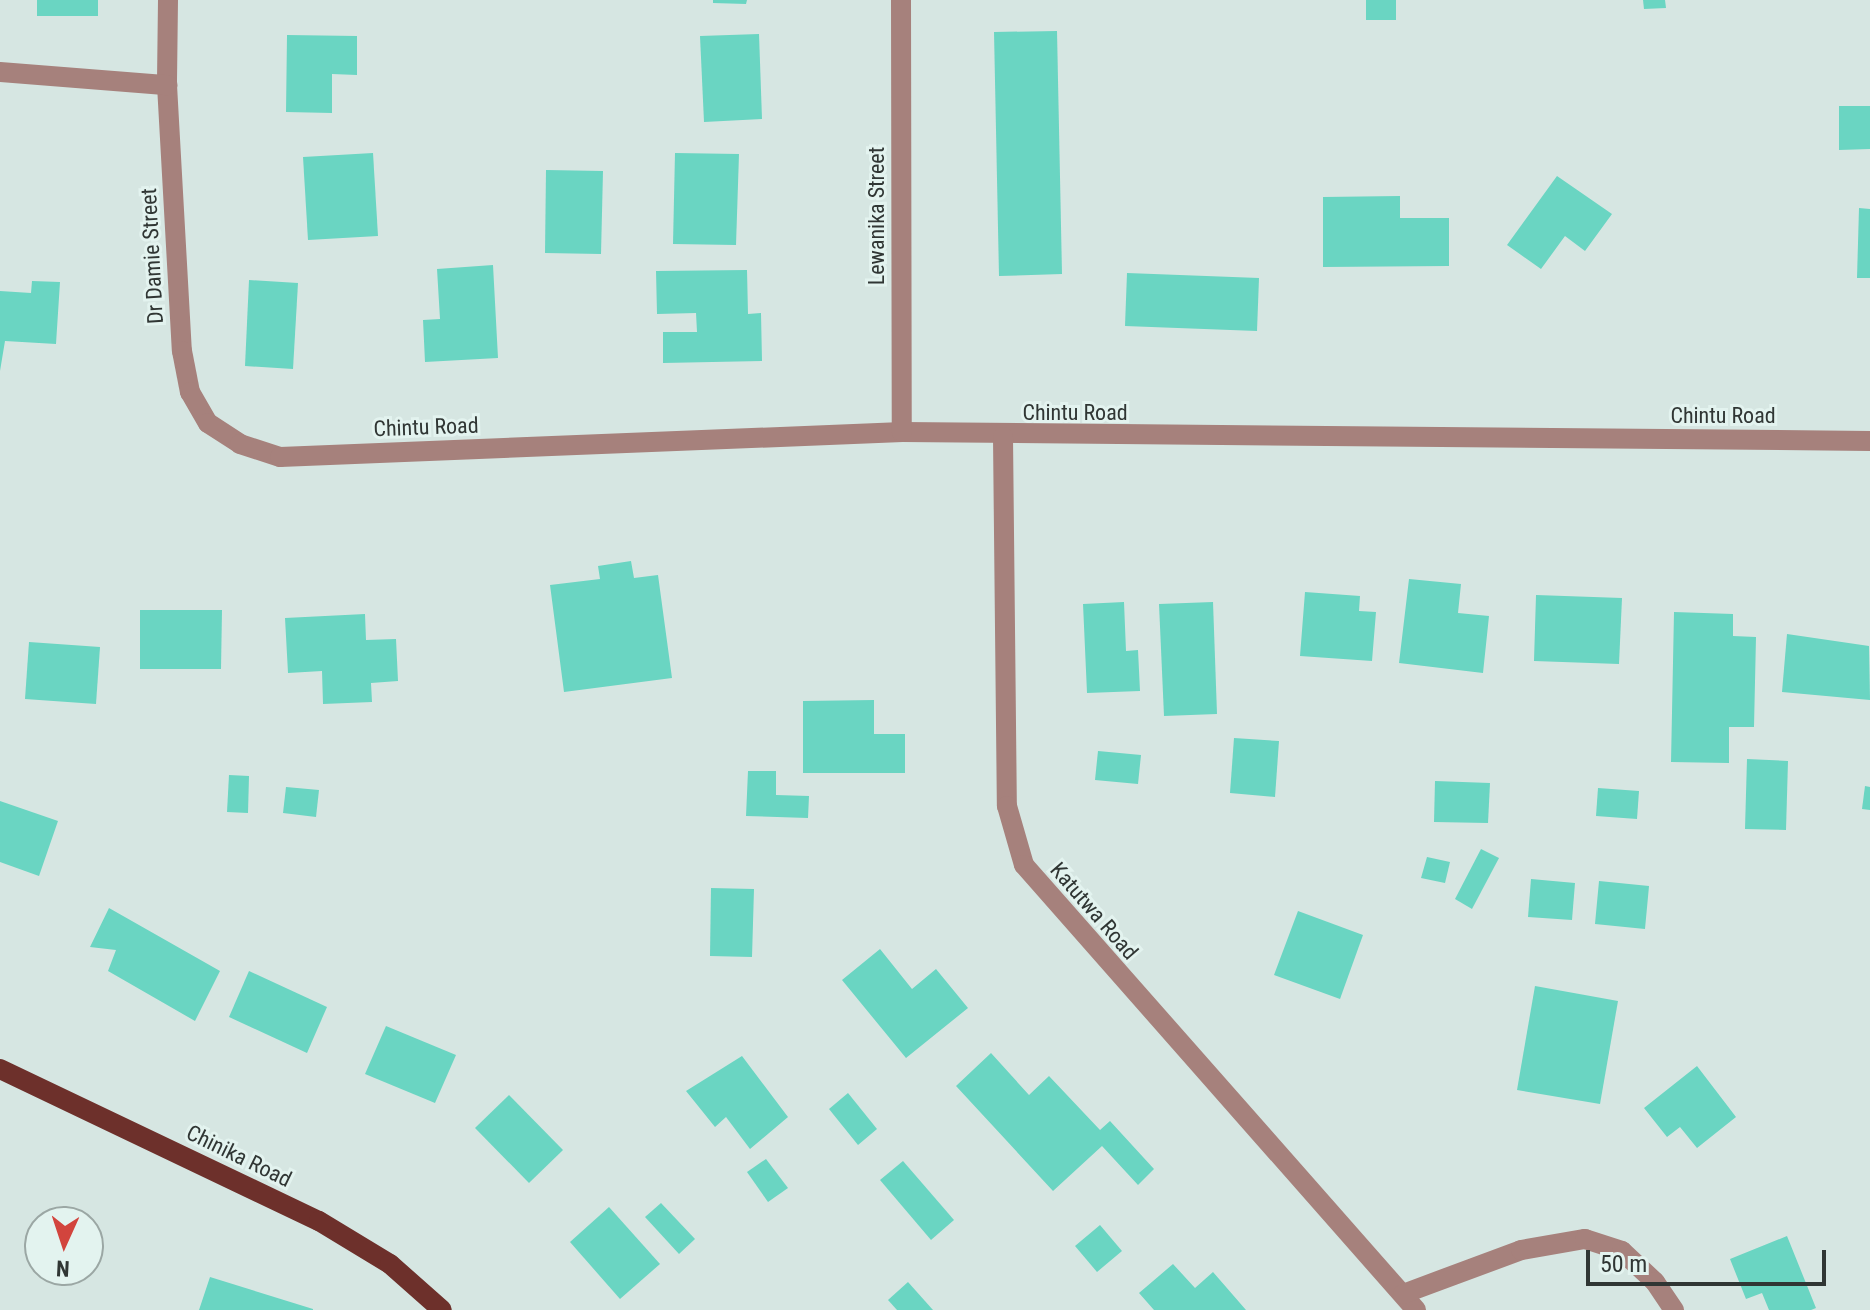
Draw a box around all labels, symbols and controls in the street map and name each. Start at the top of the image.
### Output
street label: Lewanika Street [864,147,890,285]
street label: Dr Damie Street [135,187,169,325]
street label: Chintu Road [1022,400,1128,426]
street label: Chintu Road [1670,403,1776,429]
street label: Chintu Road [373,412,479,442]
street label: Katutwa Road [1045,857,1143,965]
street label: Chinika Road [182,1119,296,1193]
north arrow [24,1206,104,1286]
scale bar [1590,1234,1830,1284]
text: 50 m [1600,1250,1647,1278]
text: N [55,1256,70,1281]

